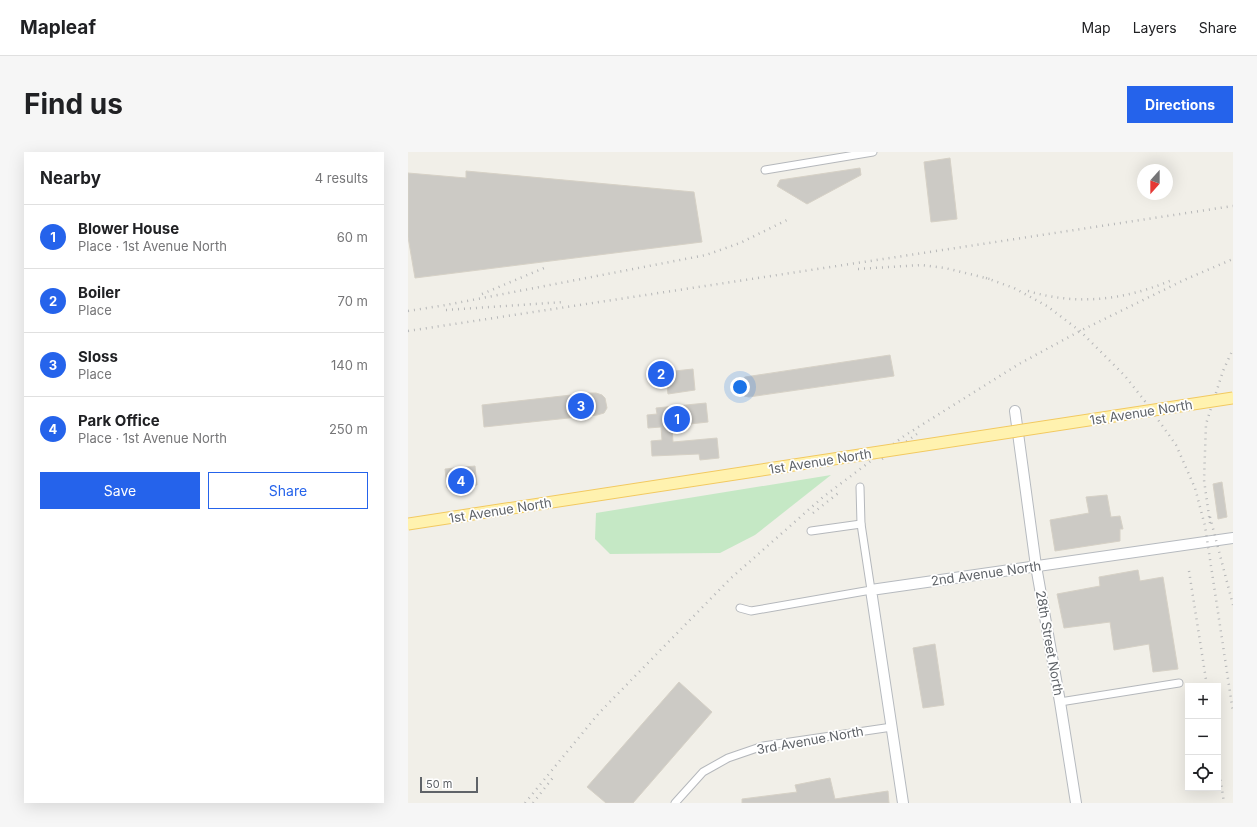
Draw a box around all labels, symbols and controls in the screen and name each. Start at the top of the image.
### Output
text: Mapleaf [20,16,96,39]
text: Map [1082,19,1111,36]
text: Layers [1133,19,1177,36]
text: Share [1199,19,1237,36]
button: Directions [1127,86,1233,123]
text: Find us [24,87,123,121]
north arrow [1137,164,1173,200]
text: Nearby [40,168,101,188]
text: 4 results [315,170,368,186]
text: Blower House [78,219,179,238]
text: 1 [50,229,56,245]
text: 60 m [337,229,368,245]
text: Place · 1st Avenue North [78,238,227,254]
text: Boiler [78,283,120,302]
text: 2 [49,293,57,309]
text: 70 m [338,293,368,309]
text: Place [78,302,112,318]
text: Sloss [78,347,118,366]
text: 3 [49,357,57,373]
text: 140 m [331,357,368,373]
pin: 2 [648,359,674,389]
text: Place [78,366,112,382]
your location [730,377,750,397]
pin: 3 [568,391,594,421]
street label: 1st Avenue North [1088,396,1194,428]
pin: 1 [664,404,690,434]
text: Park Office [78,411,160,430]
text: 4 [49,421,57,437]
text: 250 m [329,421,368,437]
text: Place · 1st Avenue North [78,430,227,446]
street label: 1st Avenue North [767,445,873,477]
pin: 4 [448,466,474,496]
button: Save [40,472,200,509]
button: Share [208,472,368,509]
street label: 1st Avenue North [447,494,553,526]
street label: 2nd Avenue North [930,557,1042,589]
street label: 28th Street North [1033,589,1067,697]
map controls [1185,683,1221,791]
button: + [1185,683,1221,719]
button: − [1185,719,1221,755]
street label: 3rd Avenue North [755,723,865,757]
button: locate [1185,755,1221,791]
scale bar [420,775,478,794]
text: 50 m [426,777,452,791]

